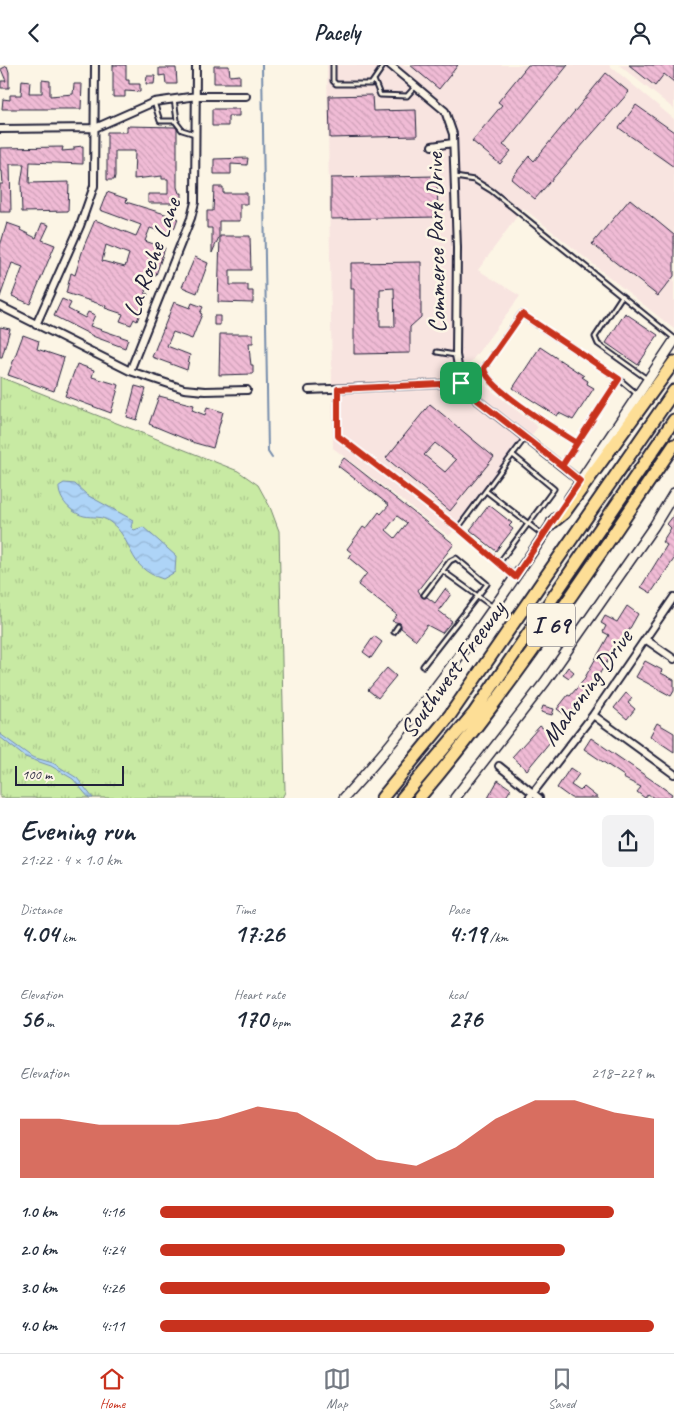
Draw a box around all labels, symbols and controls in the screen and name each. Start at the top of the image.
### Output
icon: back [20,19,48,47]
text: Pacely [314,19,360,47]
icon: person [626,19,654,47]
street label: Commerce Park Drive [418,151,454,333]
street label: La Roche Lane [116,192,189,321]
pin [440,362,482,404]
icon: arrive [447,369,475,397]
street label: Southwest Freeway [392,594,514,744]
road number: I 69 [527,603,575,647]
street label: Mahoning Drive [534,622,641,752]
scale bar [15,763,124,786]
text: 100 m [22,766,52,783]
text: Evening run [20,813,135,848]
button: share [602,815,654,867]
text: 21:22 · 4 × 1.0 km [20,850,122,870]
text: Distance [20,901,62,918]
text: Time [234,901,255,918]
text: Pace [448,901,470,918]
text: 4.04 [20,918,59,950]
text: 17:26 [234,918,284,950]
text: 4:19 [448,918,486,950]
text: km [59,929,76,946]
text: /km [486,929,508,946]
text: Elevation [20,986,63,1003]
text: Heart rate [234,986,285,1003]
text: kcal [448,986,467,1003]
text: 56 [20,1003,43,1035]
text: 170 [234,1003,268,1035]
text: 276 [448,1003,482,1035]
text: m [43,1014,54,1031]
text: bpm [268,1014,290,1031]
text: Elevation [20,1063,69,1083]
text: 218–229 m [591,1063,654,1083]
text: 1.0 km [20,1202,57,1222]
text: 4:16 [100,1202,125,1222]
text: 2.0 km [20,1240,57,1260]
text: 4:24 [100,1240,125,1260]
text: 3.0 km [20,1278,57,1298]
text: 4:26 [100,1278,125,1298]
text: 4.0 km [20,1316,57,1336]
text: 4:11 [100,1316,125,1336]
tab: Home [98,1365,126,1412]
tab: Map [323,1365,351,1412]
tab: Saved [548,1365,576,1412]

